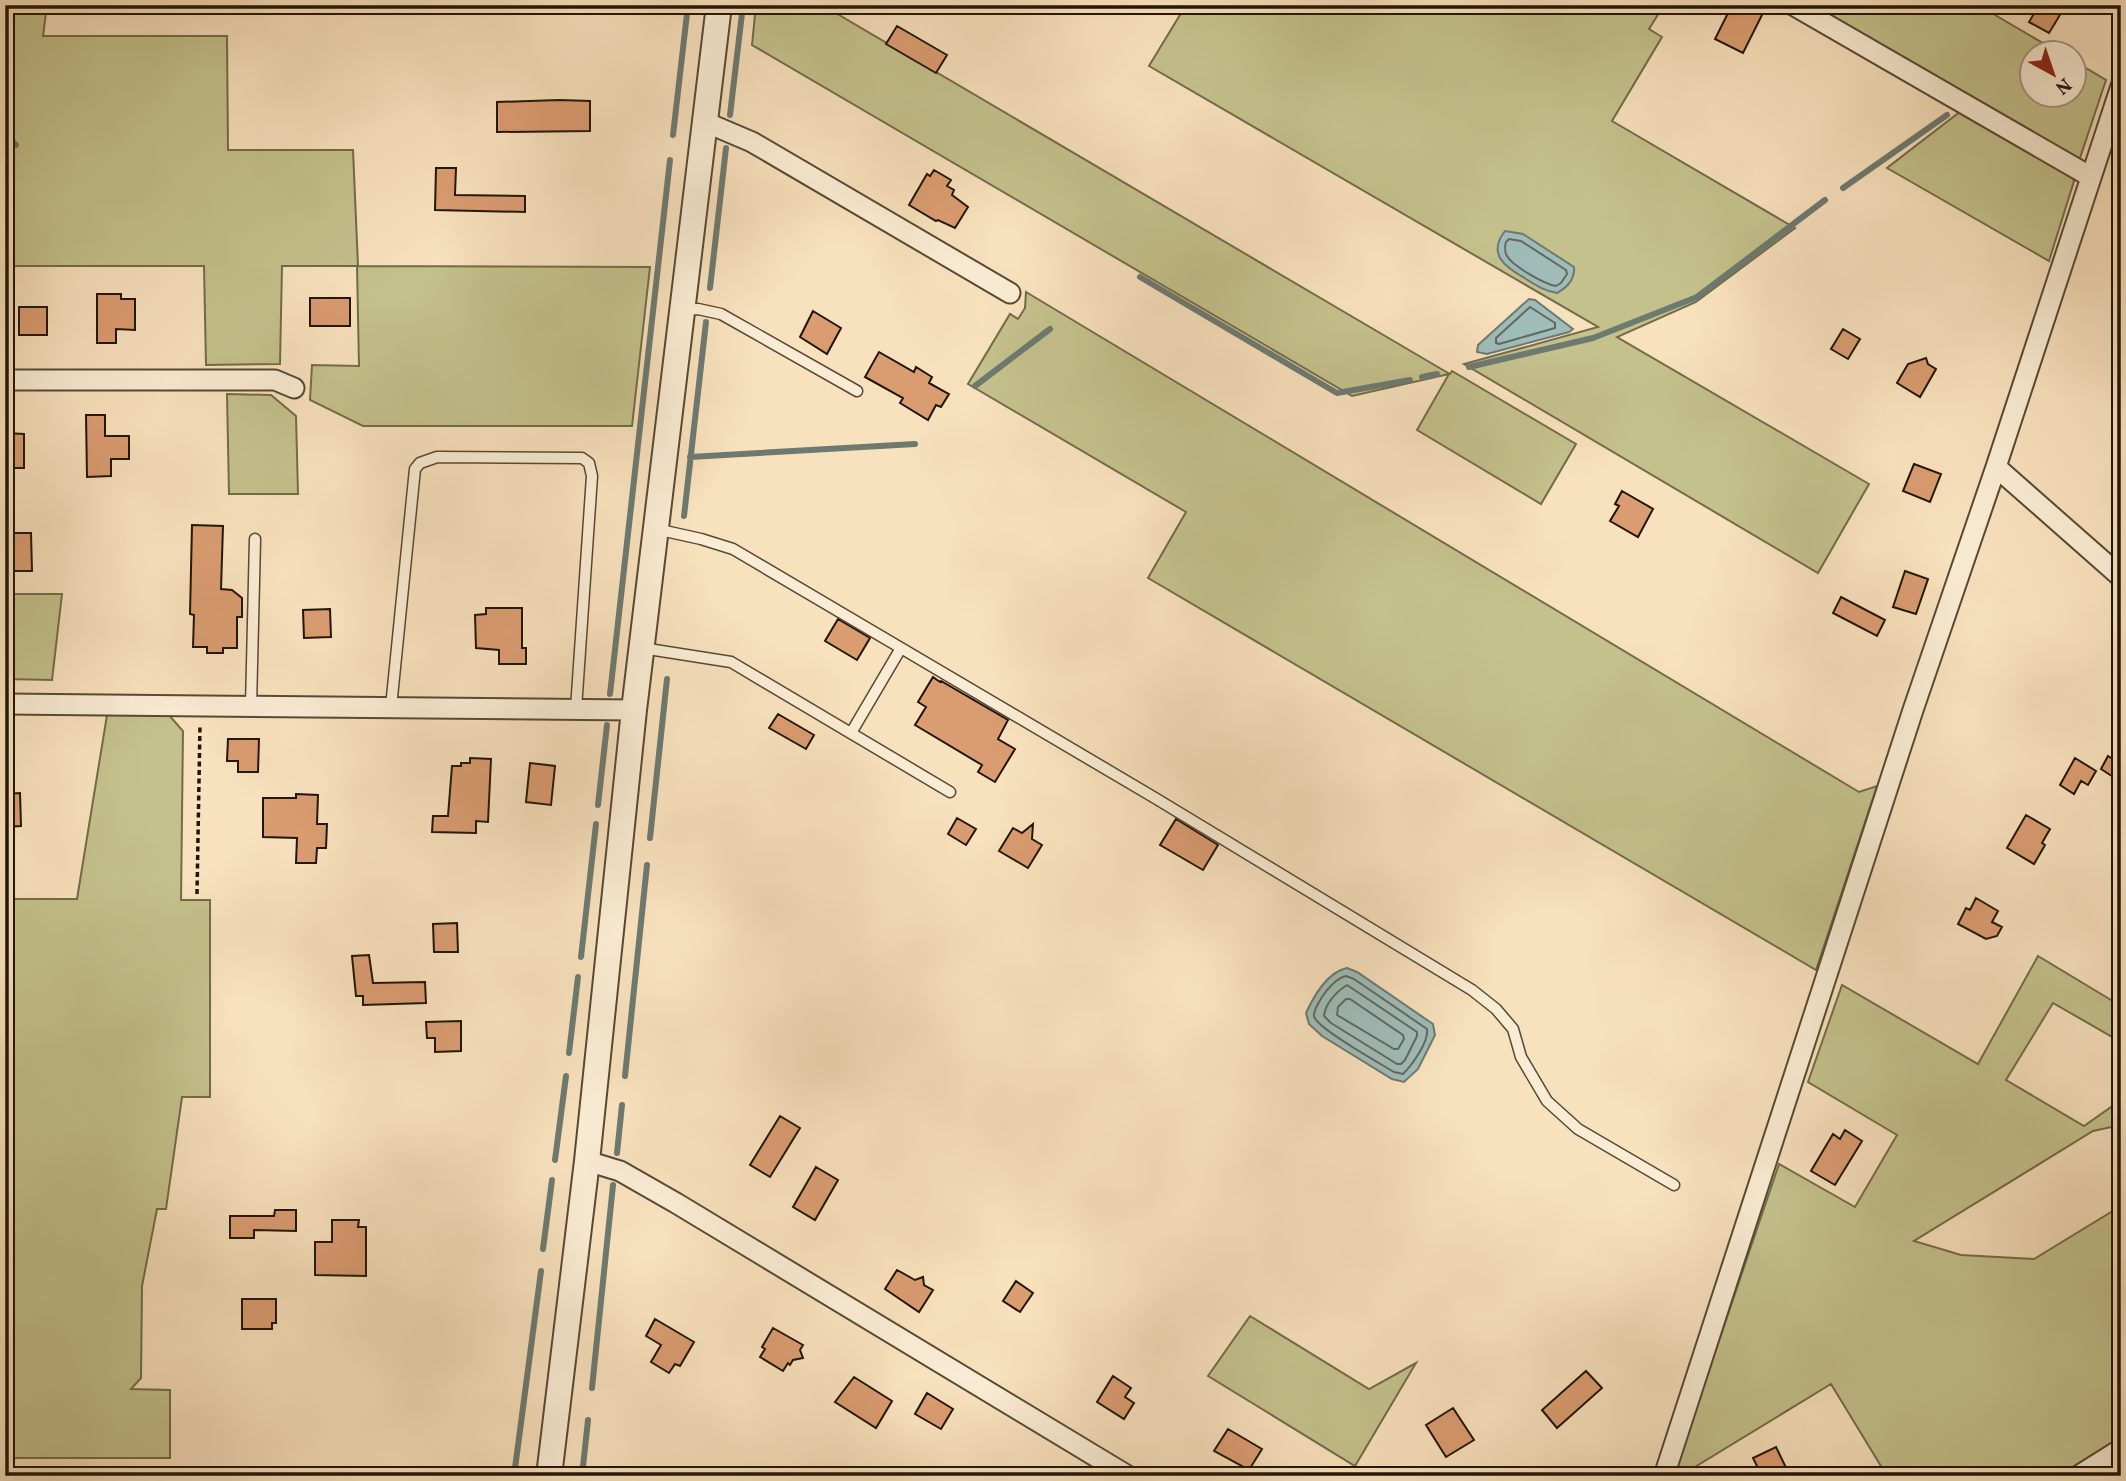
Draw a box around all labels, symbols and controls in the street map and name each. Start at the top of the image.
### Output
north arrow [2018,38,2088,108]
text: N [2049,71,2076,100]

